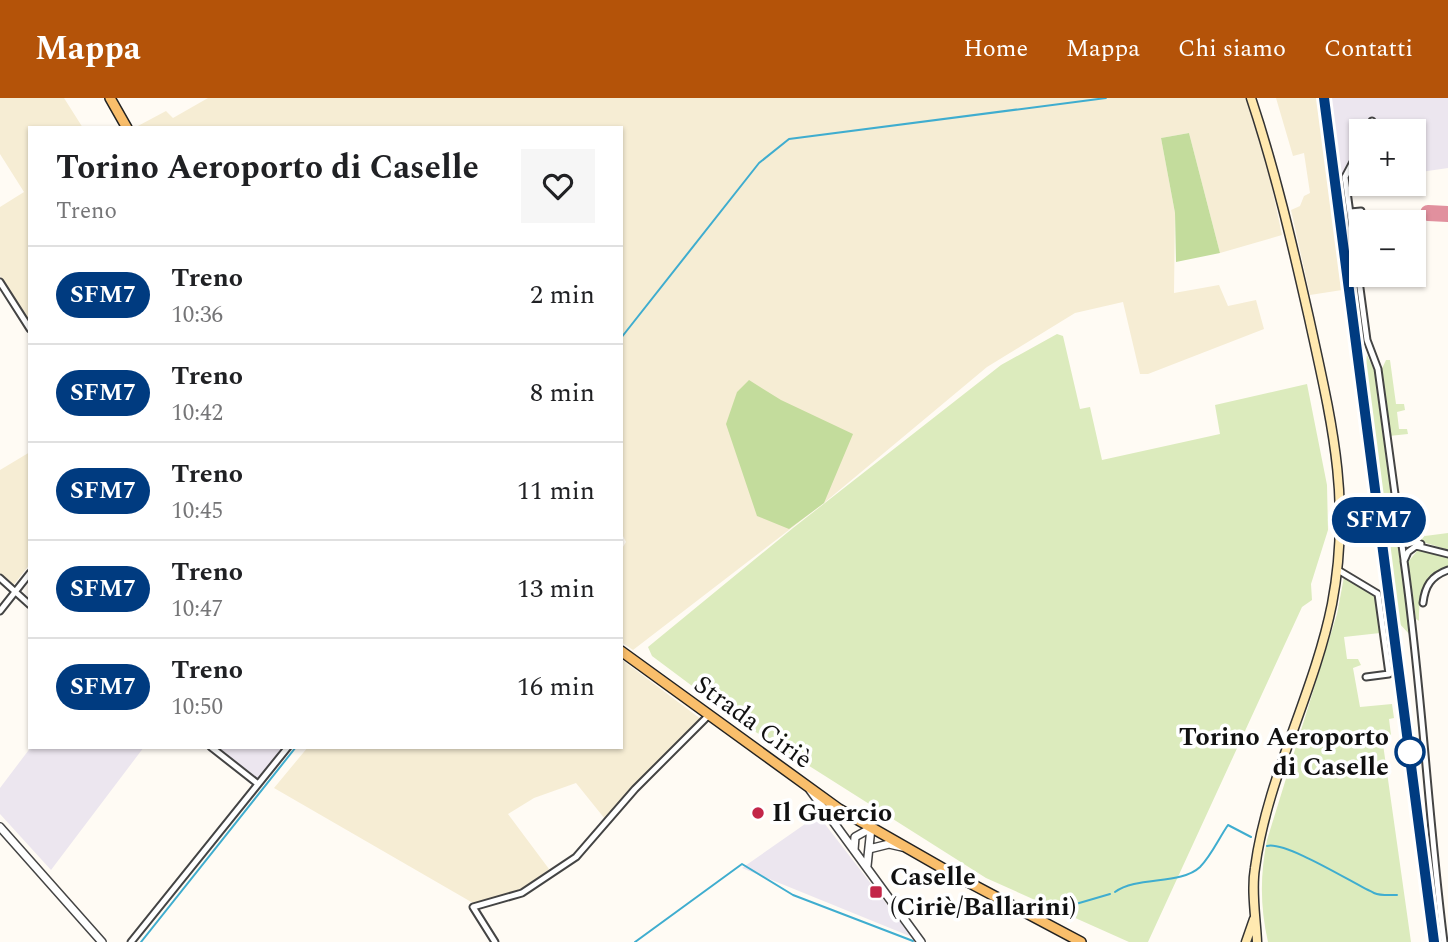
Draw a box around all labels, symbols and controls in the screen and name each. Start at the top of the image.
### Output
text: Mappa [35,24,141,74]
text: Home [963,31,1028,67]
text: Mappa [1066,31,1140,67]
text: Chi siamo [1178,31,1286,67]
text: Contatti [1324,31,1413,67]
map controls [1349,119,1426,287]
button: + [1349,119,1426,196]
text: Torino Aeroporto di Caselle [56,143,479,193]
button: heart [521,149,595,223]
text: Treno [56,194,117,229]
button: − [1349,210,1426,287]
text: Treno [171,258,243,298]
text: 2 min [530,275,595,315]
text: SFM7 [70,277,136,313]
text: 10:36 [171,298,223,333]
text: Treno [171,356,243,396]
text: 8 min [530,373,595,413]
text: SFM7 [70,375,136,411]
text: 10:42 [171,396,223,431]
text: Treno [171,454,243,494]
text: 11 min [517,471,595,511]
text: SFM7 [70,473,136,509]
text: 10:45 [171,494,223,529]
line badge: SFM7 [1330,497,1428,543]
text: SFM7 [1346,502,1412,538]
text: Treno [171,552,243,592]
text: 13 min [517,569,595,609]
text: SFM7 [70,571,136,607]
text: 10:47 [171,592,223,627]
text: Treno [171,650,243,690]
street label: Strada Ciriè [685,665,821,779]
text: 16 min [517,667,595,707]
text: SFM7 [70,669,136,705]
text: 10:50 [171,690,223,725]
place label: Torino Aeroporto di Caselle [1179,717,1389,787]
marker: Torino Aeroporto di Caselle [1395,737,1425,767]
place label: Il Guercio [772,793,892,833]
marker: Il Guercio [750,805,766,821]
place label: Caselle (Ciriè/Ballarini) [890,857,1076,927]
marker: Caselle (Ciriè/Ballarini) [868,884,884,900]

